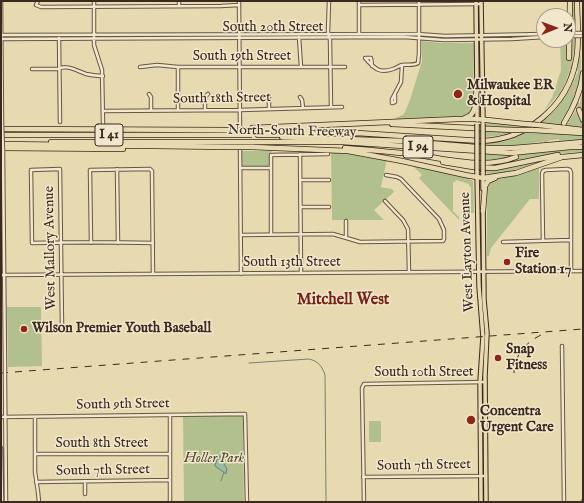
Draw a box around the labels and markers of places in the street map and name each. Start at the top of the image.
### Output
place label: Milwaukee ER & Hospital [467,78,554,110]
marker: Milwaukee ER & Hospital [452,88,464,100]
place label: Fire Station 17 [515,246,571,278]
marker: Fire Station 17 [502,257,512,267]
place label: Wilson Premier Youth Baseball [32,321,211,337]
marker: Wilson Premier Youth Baseball [19,324,29,334]
place label: Snap Fitness [506,342,547,374]
marker: Snap Fitness [493,353,503,363]
place label: Concentra Urgent Care [480,404,554,436]
marker: Concentra Urgent Care [465,414,477,426]

